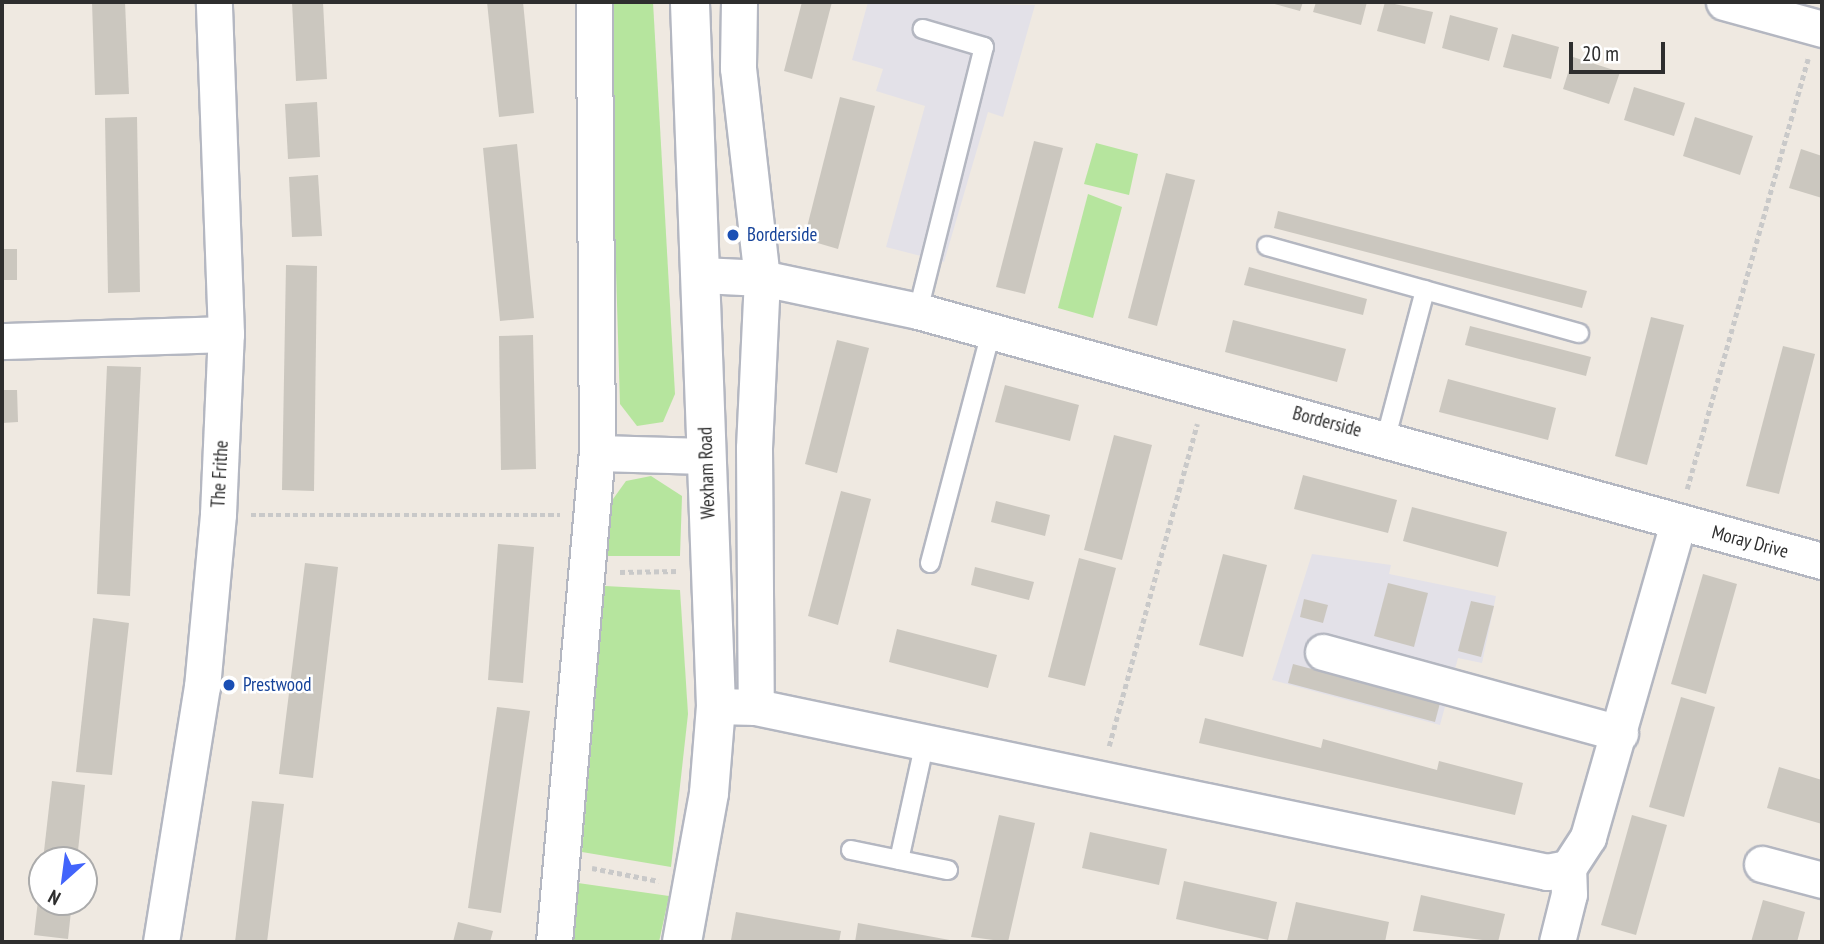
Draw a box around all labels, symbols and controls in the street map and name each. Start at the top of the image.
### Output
scale bar [1572,28,1668,72]
text: 20 m [1582,40,1619,67]
place label: Borderside [747,224,817,246]
marker: Borderside [725,227,741,243]
street label: Borderside [1290,402,1364,442]
street label: Wexham Road [694,427,720,519]
street label: The Frithe [207,440,233,508]
street label: Moray Drive [1709,521,1791,563]
place label: Prestwood [243,674,311,696]
marker: Prestwood [221,677,237,693]
north arrow [28,846,98,916]
text: N [44,885,64,911]

